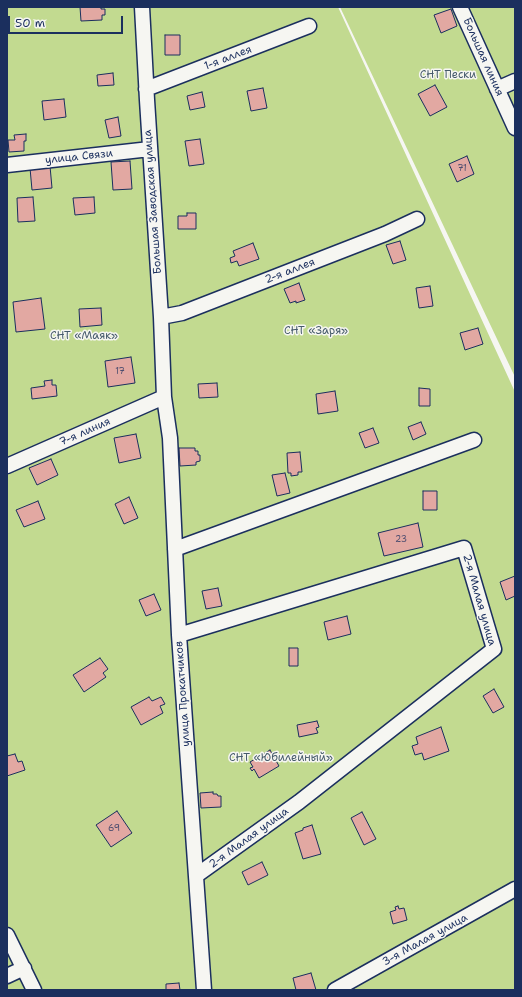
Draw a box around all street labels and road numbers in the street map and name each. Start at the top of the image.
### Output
street label: Большая линия [460,16,506,98]
street label: 1-я аллея [202,43,254,73]
street label: Большая Заводская улица [141,129,165,275]
street label: улица Связи [45,147,113,167]
street label: 2-я аллея [263,255,317,287]
street label: 7-я линия [57,415,113,449]
street label: 2-я Малая улица [460,553,498,647]
street label: улица Прокатчиков [173,641,193,747]
street label: 2-я Малая улица [207,805,291,871]
street label: 3-я Малая улица [380,911,470,969]

